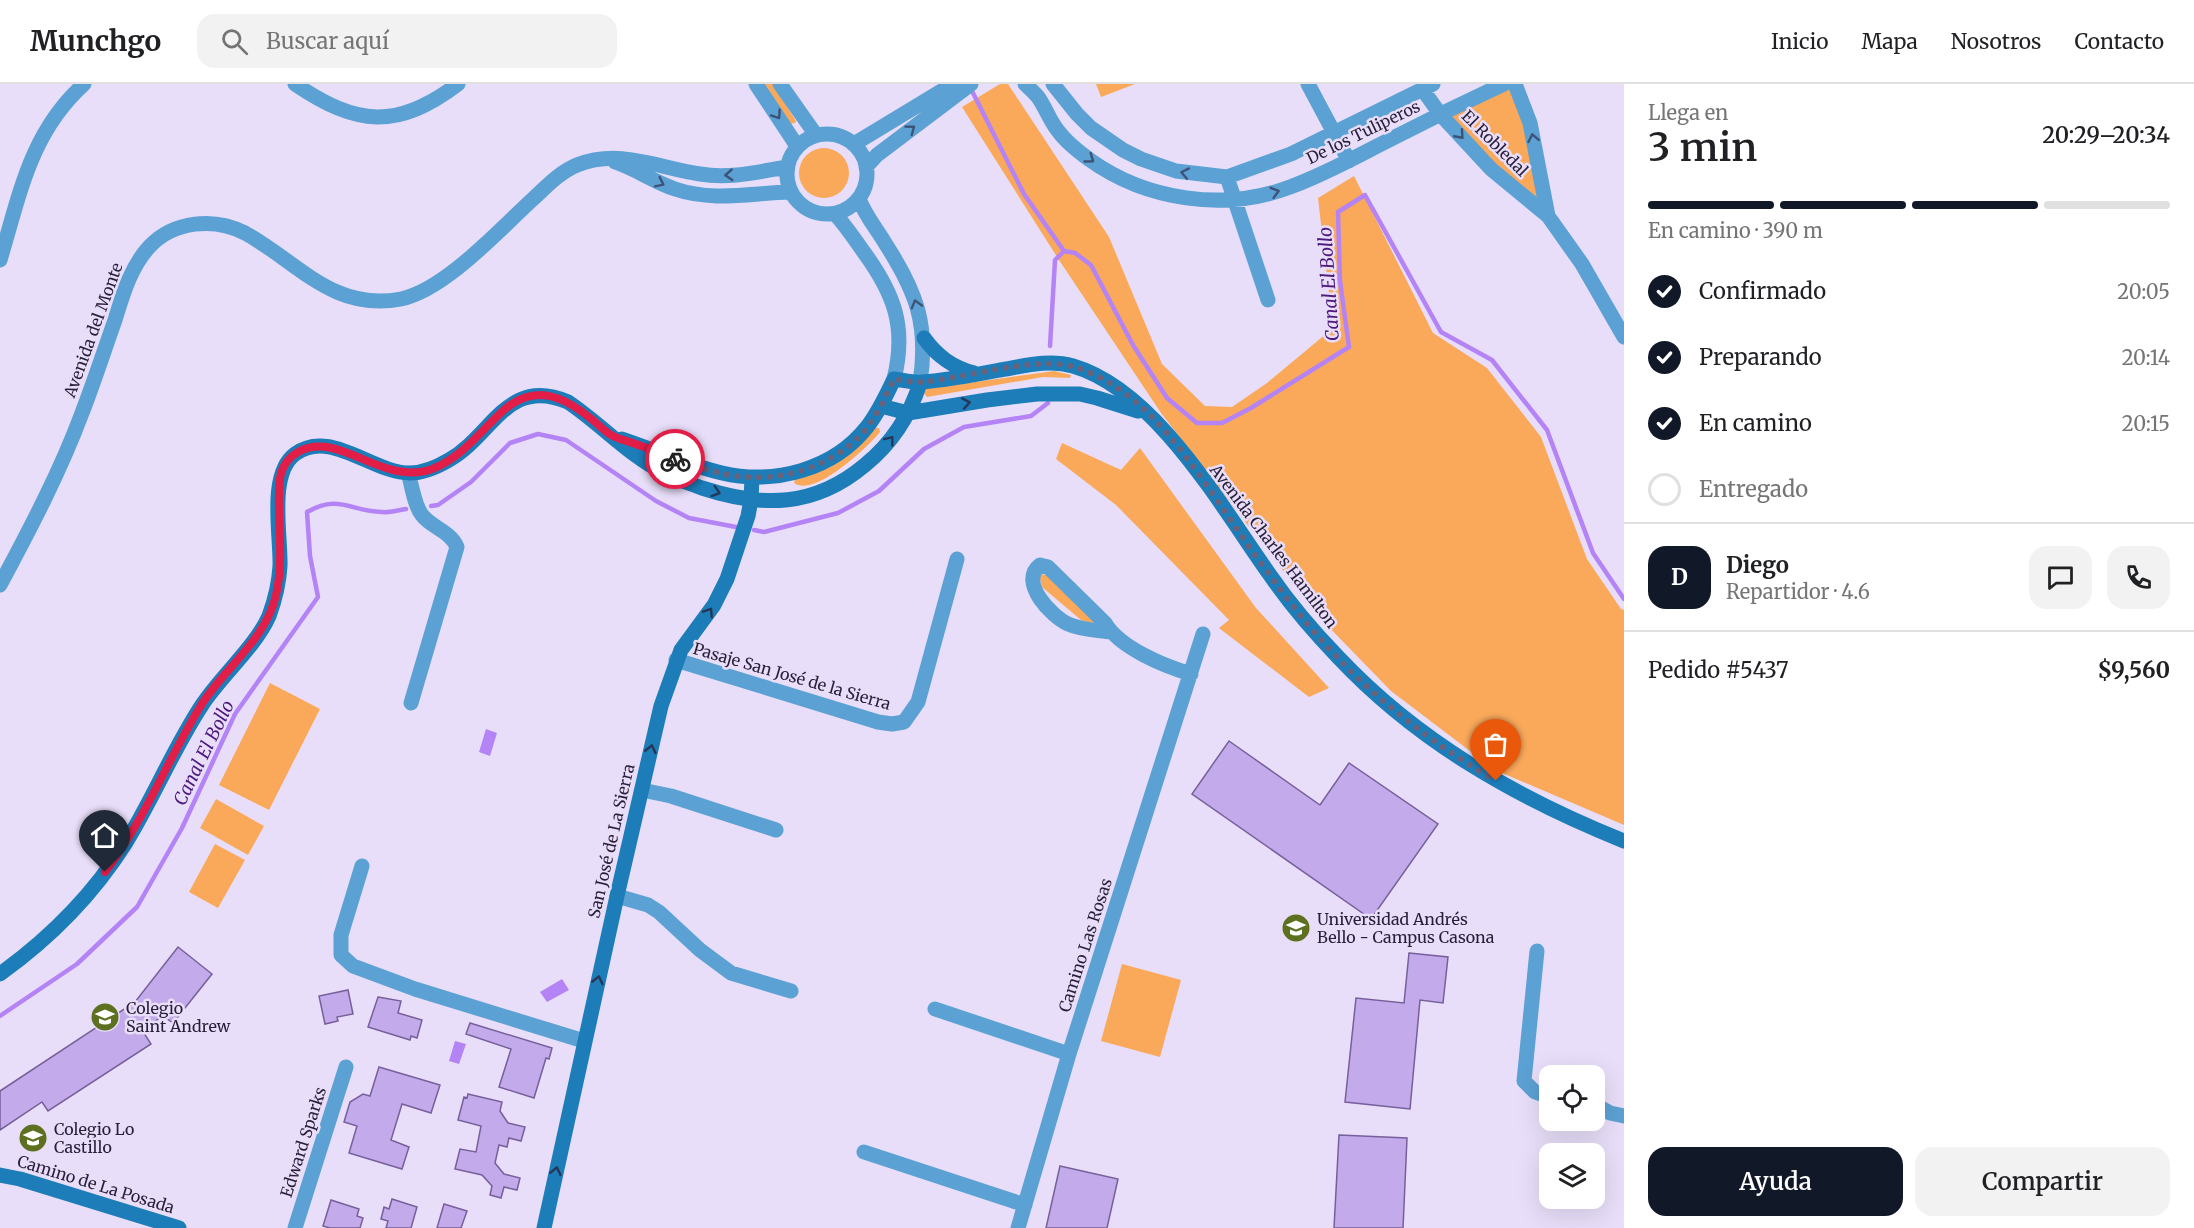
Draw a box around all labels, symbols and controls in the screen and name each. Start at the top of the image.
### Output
search box [197,14,617,68]
text: Munchgo [30,23,161,59]
icon: search [218,25,251,58]
text: Buscar aquí [266,27,389,55]
text: Inicio [1771,28,1829,55]
text: Mapa [1862,28,1918,55]
text: Nosotros [1951,28,2041,55]
text: Contacto [2074,28,2164,55]
street label: De los Tuliperos [1303,96,1423,168]
text: Llega en [1648,100,1728,125]
street label: El Robledal [1458,106,1532,180]
one-way arrow [770,108,781,119]
text: 20:29–20:34 [2042,121,2170,149]
text: 3 min [1648,123,1757,172]
one-way arrow [904,126,915,137]
one-way arrow [1453,128,1464,139]
one-way arrow [1527,133,1540,143]
one-way arrow [1083,152,1094,163]
one-way arrow [1181,167,1191,180]
one-way arrow [724,168,733,181]
one-way arrow [654,175,665,187]
one-way arrow [1270,186,1280,199]
text: En camino · 390 m [1648,218,1823,243]
water label: Canal El Bollo [1313,226,1344,342]
street label: Avenida del Monte [59,260,127,401]
icon: check [1648,275,1681,308]
text: Confirmado [1699,277,1826,305]
text: 20:05 [2117,279,2170,304]
one-way arrow [911,299,923,310]
icon: check [1648,341,1681,374]
text: Preparando [1699,343,1822,371]
text: 20:14 [2122,345,2170,370]
one-way arrow [961,397,971,410]
icon: check [1648,407,1681,440]
text: En camino [1699,409,1812,437]
text: 20:15 [2122,411,2170,436]
courier [645,429,705,489]
one-way arrow [883,436,894,447]
icon: bike [659,443,692,476]
street label: Avenida Charles Hamilton [1205,459,1342,632]
text: Entregado [1699,475,1808,503]
one-way arrow [710,485,721,498]
button: chat [2029,546,2092,609]
button: phone [2107,546,2170,609]
text: Diego [1726,551,1789,579]
text: D [1671,563,1688,591]
text: Repartidor · 4.6 [1726,579,1870,604]
one-way arrow [702,608,713,619]
street label: Pasaje San José de la Sierra [691,638,894,714]
text: Pedido #5437 [1648,656,1789,684]
text: $9,560 [2097,656,2170,684]
water label: Canal El Bollo [168,696,239,809]
pin [1470,719,1521,781]
icon: bag [1479,728,1512,761]
one-way arrow [644,745,657,755]
street label: San José de La Sierra [583,761,639,920]
pin [79,810,130,872]
icon: home [88,819,121,852]
street label: Camino Las Rosas [1054,875,1116,1014]
place label: Universidad Andrés Bello - Campus Casona [1317,909,1495,947]
school or university icon: Universidad Andrés Bello - Campus Casona [1280,912,1312,944]
one-way arrow [591,976,604,986]
place label: Colegio Saint Andrew [126,998,231,1036]
school or university icon: Colegio Saint Andrew [89,1001,121,1033]
map controls [1539,1065,1605,1209]
button: locate [1539,1065,1605,1131]
street label: Edward Sparks [276,1084,330,1200]
place label: Colegio Lo Castillo [54,1119,134,1157]
school or university icon: Colegio Lo Castillo [17,1122,49,1154]
button: layers [1539,1143,1605,1209]
button: Ayuda [1648,1147,1903,1216]
button: Compartir [1915,1147,2170,1216]
street label: Camino de La Posada [15,1151,177,1218]
one-way arrow [549,1166,562,1176]

